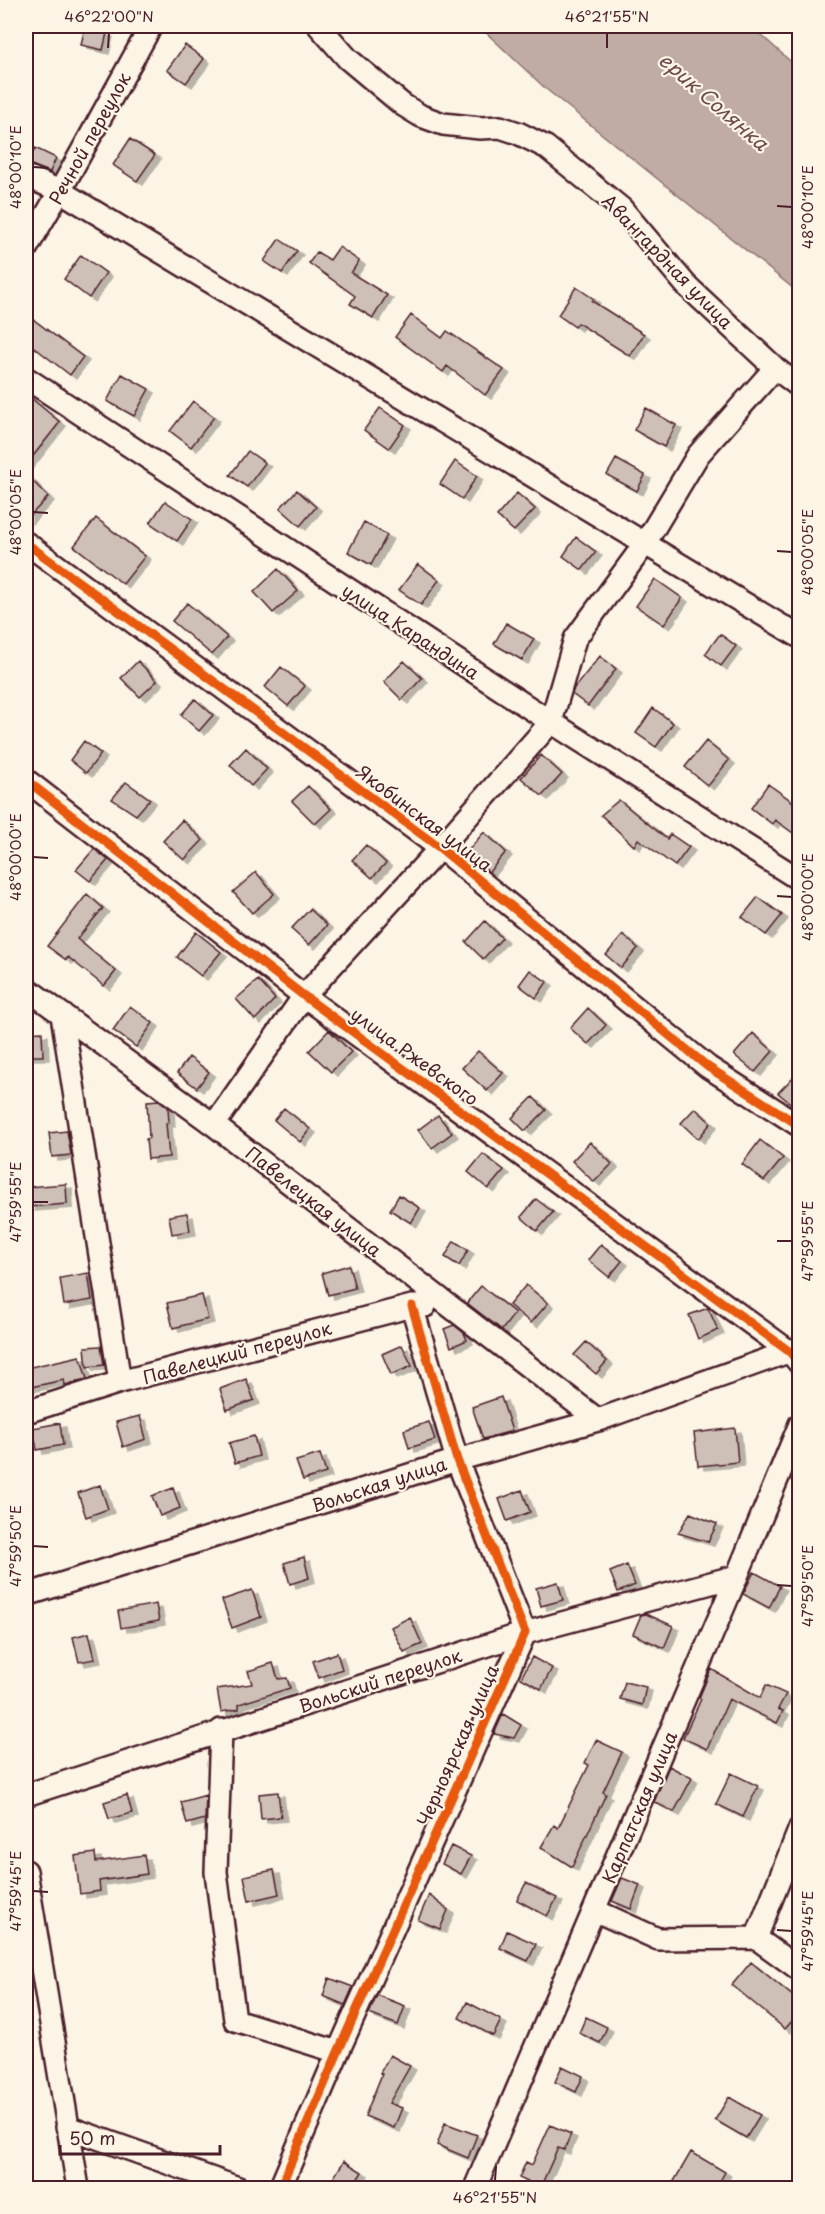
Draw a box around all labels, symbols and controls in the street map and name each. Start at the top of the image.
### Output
text: 46°22'00"N [64,4,154,27]
text: 46°21'55"N [565,4,649,27]
water label: ерик Солянка [653,45,776,157]
street label: Речной переулок [41,67,137,209]
text: 48°00'10"E [3,125,26,209]
text: 48°00'10"E [795,165,818,249]
street label: Авангардная улица [596,187,740,335]
text: 48°00'05"E [3,469,26,555]
text: 48°00'05"E [795,509,818,595]
street label: улица Карандина [337,576,486,686]
street label: Якобинская улица [352,758,499,878]
text: 48°00'00"E [3,813,26,901]
text: 48°00'00"E [795,853,818,941]
street label: улица Ржевского [345,1000,485,1112]
street label: Павелецкая улица [240,1139,388,1263]
text: 47°59'55"E [3,1161,26,1243]
text: 47°59'55"E [795,1200,818,1282]
street label: Павелецкий переулок [140,1314,335,1390]
street label: Вольская улица [308,1449,451,1519]
text: 47°59'50"E [3,1505,26,1587]
text: 47°59'50"E [795,1545,818,1627]
street label: Вольский переулок [295,1641,465,1719]
street label: Черноярская улица [409,1659,505,1830]
street label: Карпатская улица [595,1726,684,1887]
text: 47°59'45"E [3,1851,26,1931]
text: 47°59'45"E [795,1891,818,1971]
scale bar [60,2118,220,2156]
text: 50 m [69,2124,116,2151]
text: 46°21'55"N [453,2185,537,2208]

